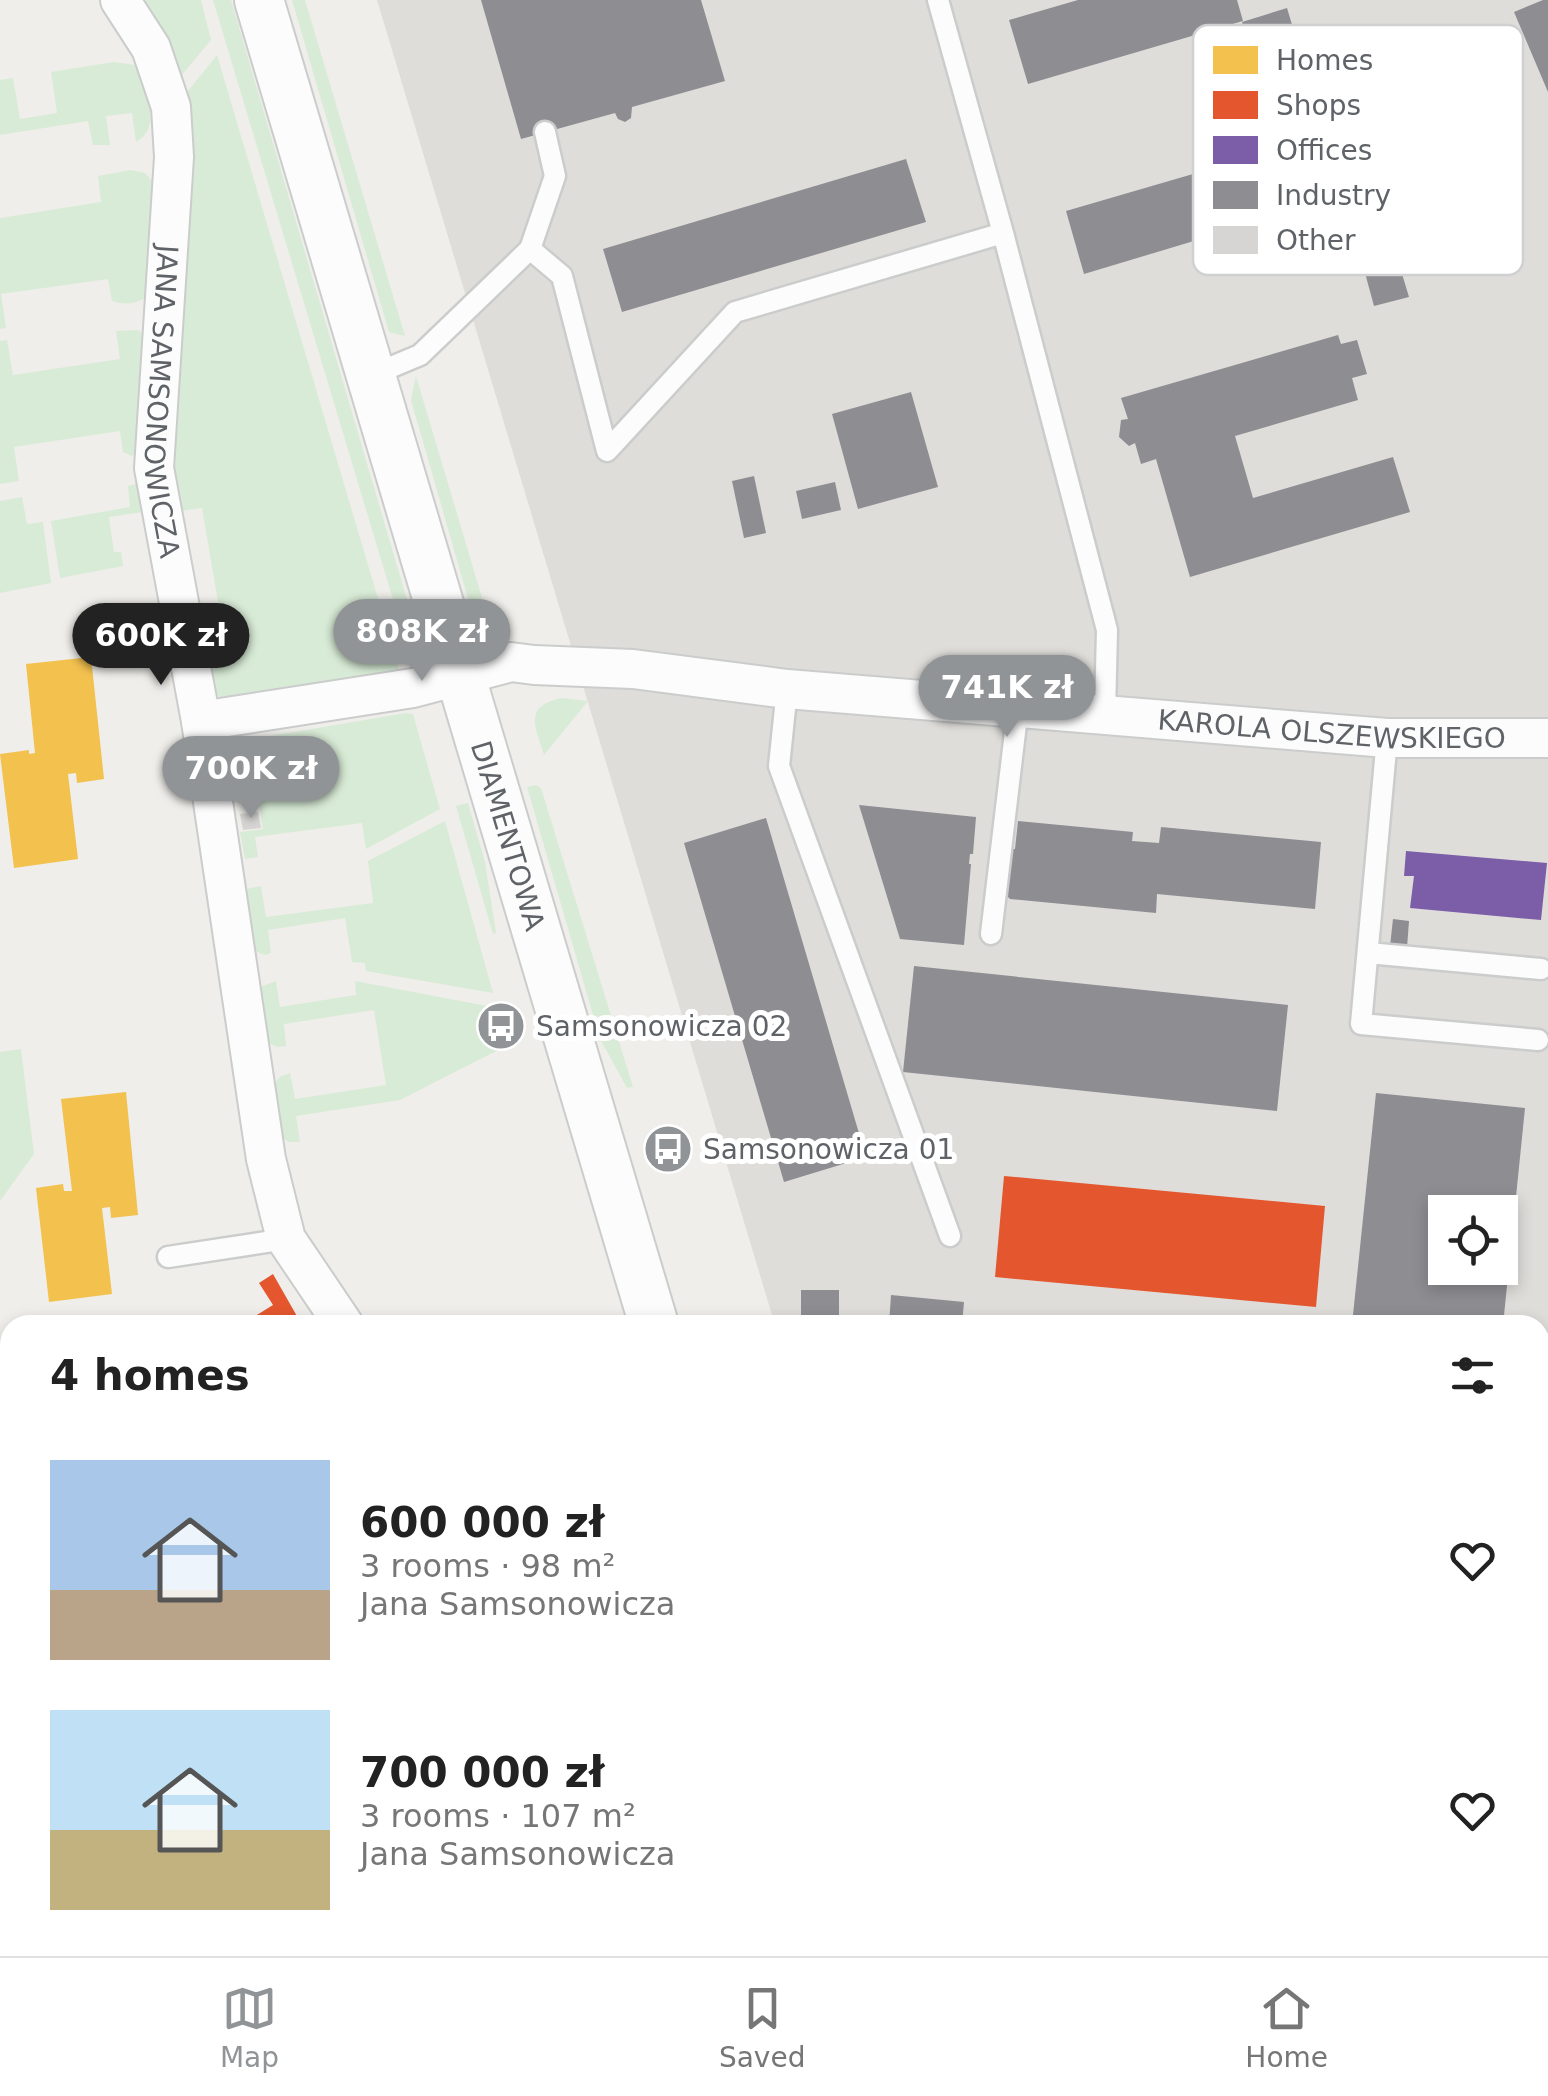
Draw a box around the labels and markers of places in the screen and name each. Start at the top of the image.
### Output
pin: 808K zł [330,599,514,684]
pin: 600K zł [69,603,253,688]
pin: 741K zł [915,655,1099,740]
pin: 700K zł [159,736,343,821]
bus stop icon: Samsonowicza 02 [475,1000,527,1052]
place label: Samsonowicza 02 [536,1010,787,1043]
bus stop icon: Samsonowicza 01 [642,1123,694,1175]
place label: Samsonowicza 01 [703,1133,954,1166]

